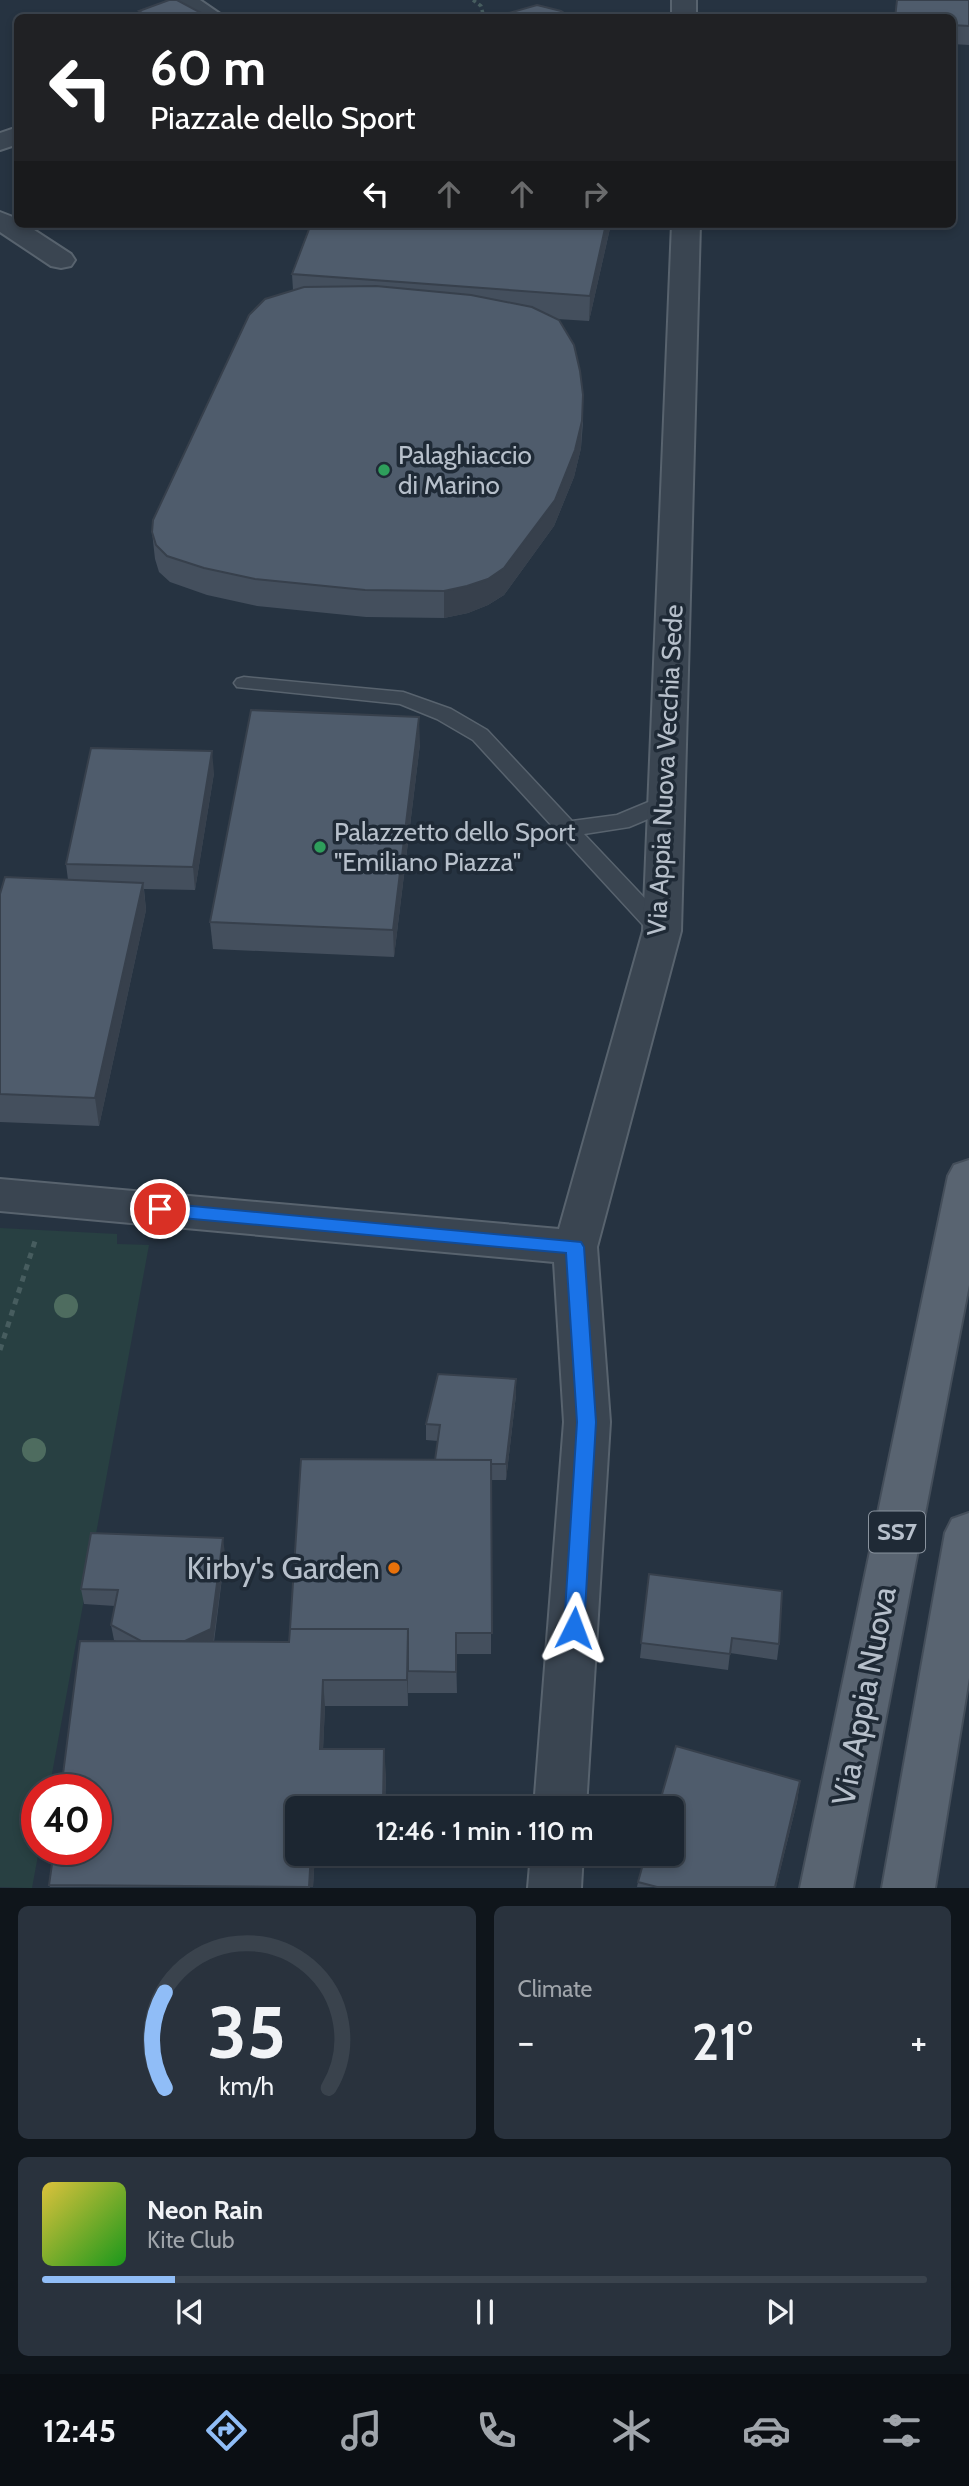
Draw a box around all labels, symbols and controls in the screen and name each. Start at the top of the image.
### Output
text: 60 m [150,38,266,97]
icon: left [35,42,126,133]
text: Piazzale dello Sport [150,98,415,137]
icon: left [357,175,395,213]
icon: ahead [430,175,468,213]
icon: ahead [503,175,541,213]
icon: right [576,175,614,213]
place label: Palaghiaccio di Marino [398,439,532,501]
marker: Palaghiaccio di Marino [376,462,392,478]
street label: Via Appia Nuova Vecchia Sede [640,604,690,936]
place label: Palazzetto dello Sport "Emiliano Piazza" [334,816,576,878]
marker: Palazzetto dello Sport "Emiliano Piazza" [312,839,328,855]
pin [130,1179,190,1239]
icon: arrive [141,1190,179,1228]
road number: SS7 [869,1512,925,1552]
place label: Kirby's Garden [186,1548,380,1587]
marker: Kirby's Garden [386,1560,402,1576]
street label: Via Appia Nuova [823,1583,904,1809]
position arrow [537,1591,611,1665]
speed limit sign: 40 [21,1774,112,1865]
text: 12:46 · 1 min · 110 m [376,1815,593,1847]
text: Climate [518,1975,592,2003]
text: 35 [208,1989,286,2077]
text: 21° [692,2010,753,2073]
text: − [518,2018,534,2065]
text: + [910,2018,927,2065]
text: km/h [219,2071,274,2101]
text: Neon Rain [147,2194,263,2226]
text: Kite Club [147,2226,234,2254]
icon: previous [171,2293,209,2331]
icon: pause [466,2293,504,2331]
icon: next [761,2293,799,2331]
icon: directions [202,2406,251,2455]
icon: music [337,2406,386,2455]
icon: phone [472,2406,521,2455]
icon: climate [607,2406,656,2455]
icon: car [742,2406,791,2455]
icon: filters [877,2406,926,2455]
text: 12:45 [43,2411,116,2450]

